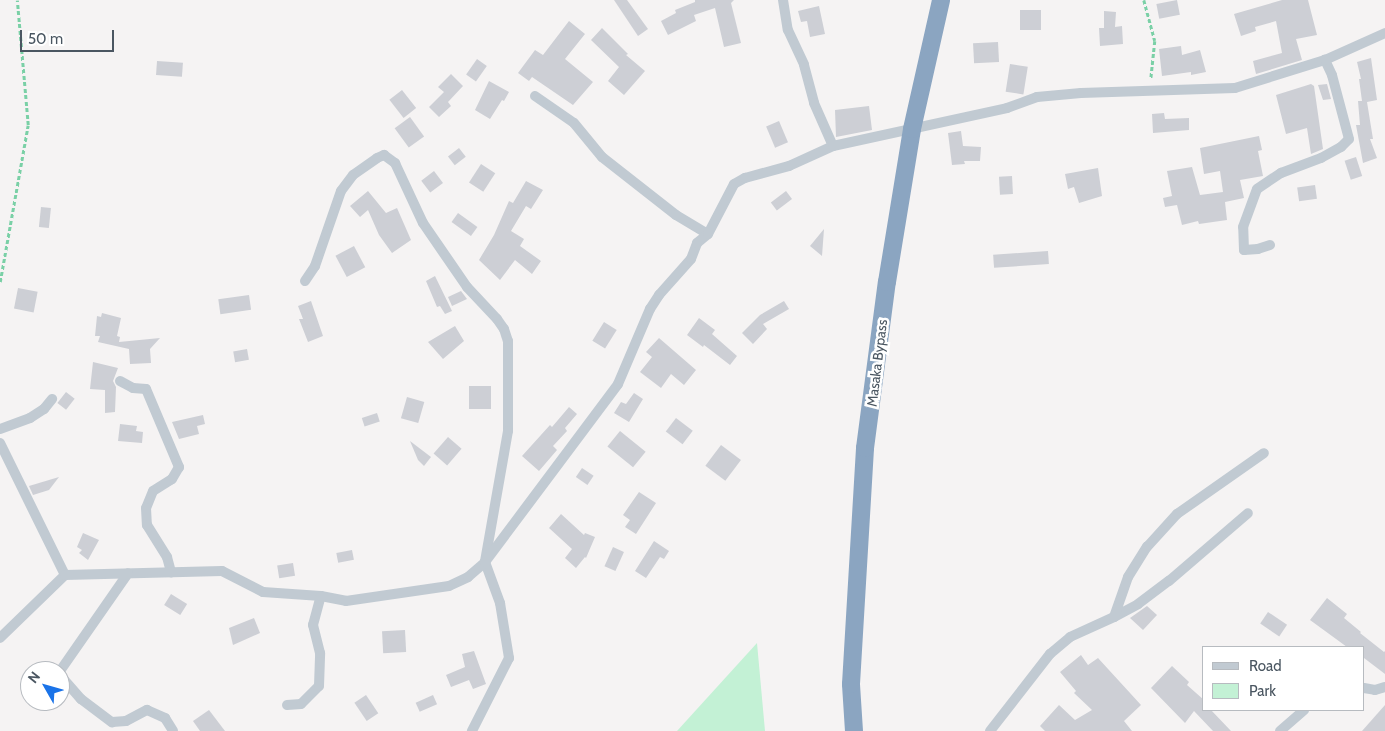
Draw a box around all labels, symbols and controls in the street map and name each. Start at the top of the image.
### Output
scale bar [22,20,116,52]
text: 50 m [28,30,63,48]
street label: Masaka Bypass [863,318,891,408]
legend [1202,646,1365,711]
text: Road [1249,657,1282,675]
north arrow [20,661,70,711]
text: N [24,668,44,687]
text: Park [1249,682,1276,700]

